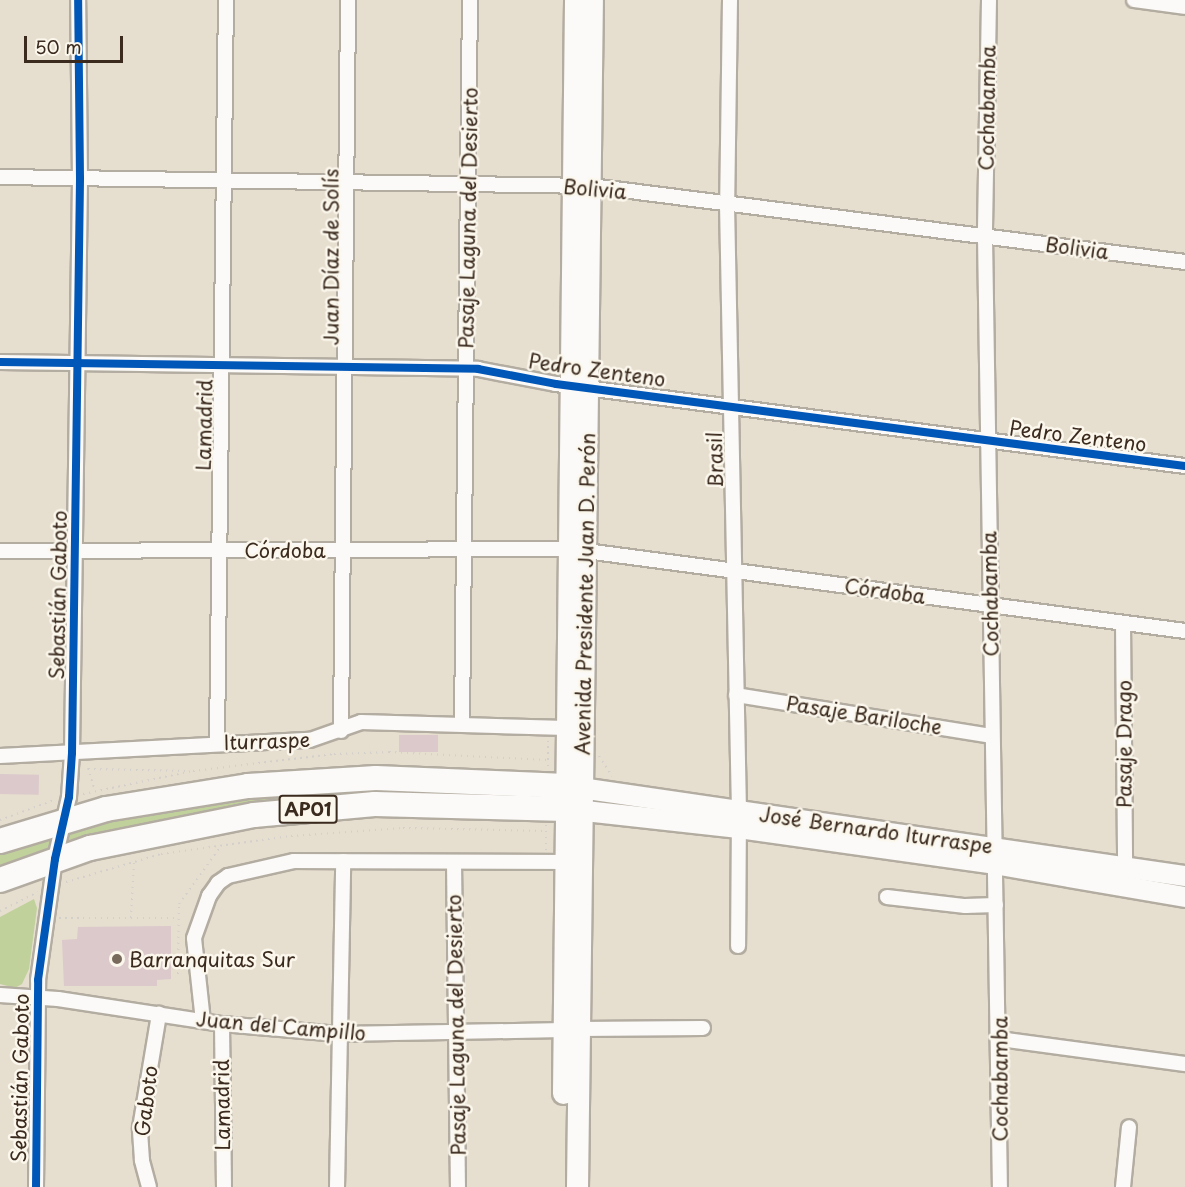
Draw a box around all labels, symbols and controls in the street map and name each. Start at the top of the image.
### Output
scale bar [27,24,126,62]
text: 50 m [35,33,82,60]
street label: Cochabamba [974,45,1000,171]
street label: Pasaje Laguna del Desierto [454,88,482,348]
street label: Juan Díaz de Solís [319,168,343,346]
street label: Bolivia [562,174,628,204]
street label: Bolivia [1044,232,1110,264]
street label: Pedro Zenteno [527,349,667,391]
street label: Lamadrid [191,379,217,471]
street label: Pedro Zenteno [1008,416,1148,456]
street label: Avenida Presidente Juan D. Perón [570,432,600,756]
street label: Brasil [703,432,727,488]
street label: Sebastián Gaboto [45,510,71,680]
street label: Cochabamba [977,531,1003,657]
street label: Córdoba [244,538,326,562]
street label: Córdoba [843,573,927,609]
street label: Pasaje Drago [1112,680,1136,808]
street label: Pasaje Bariloche [784,691,944,739]
street label: Iturraspe [223,728,311,754]
road number: AP01 [278,794,338,824]
street label: José Bernardo Iturraspe [759,802,993,858]
street label: Pasaje Laguna del Desierto [442,895,470,1155]
place label: Barranquitas Sur [129,947,295,971]
marker: Barranquitas Sur [110,952,124,966]
street label: Sebastián Gaboto [7,993,33,1163]
street label: Juan del Campillo [194,1007,368,1045]
street label: Cochabamba [988,1016,1012,1142]
street label: Lamadrid [209,1059,235,1151]
street label: Gaboto [130,1064,162,1138]

